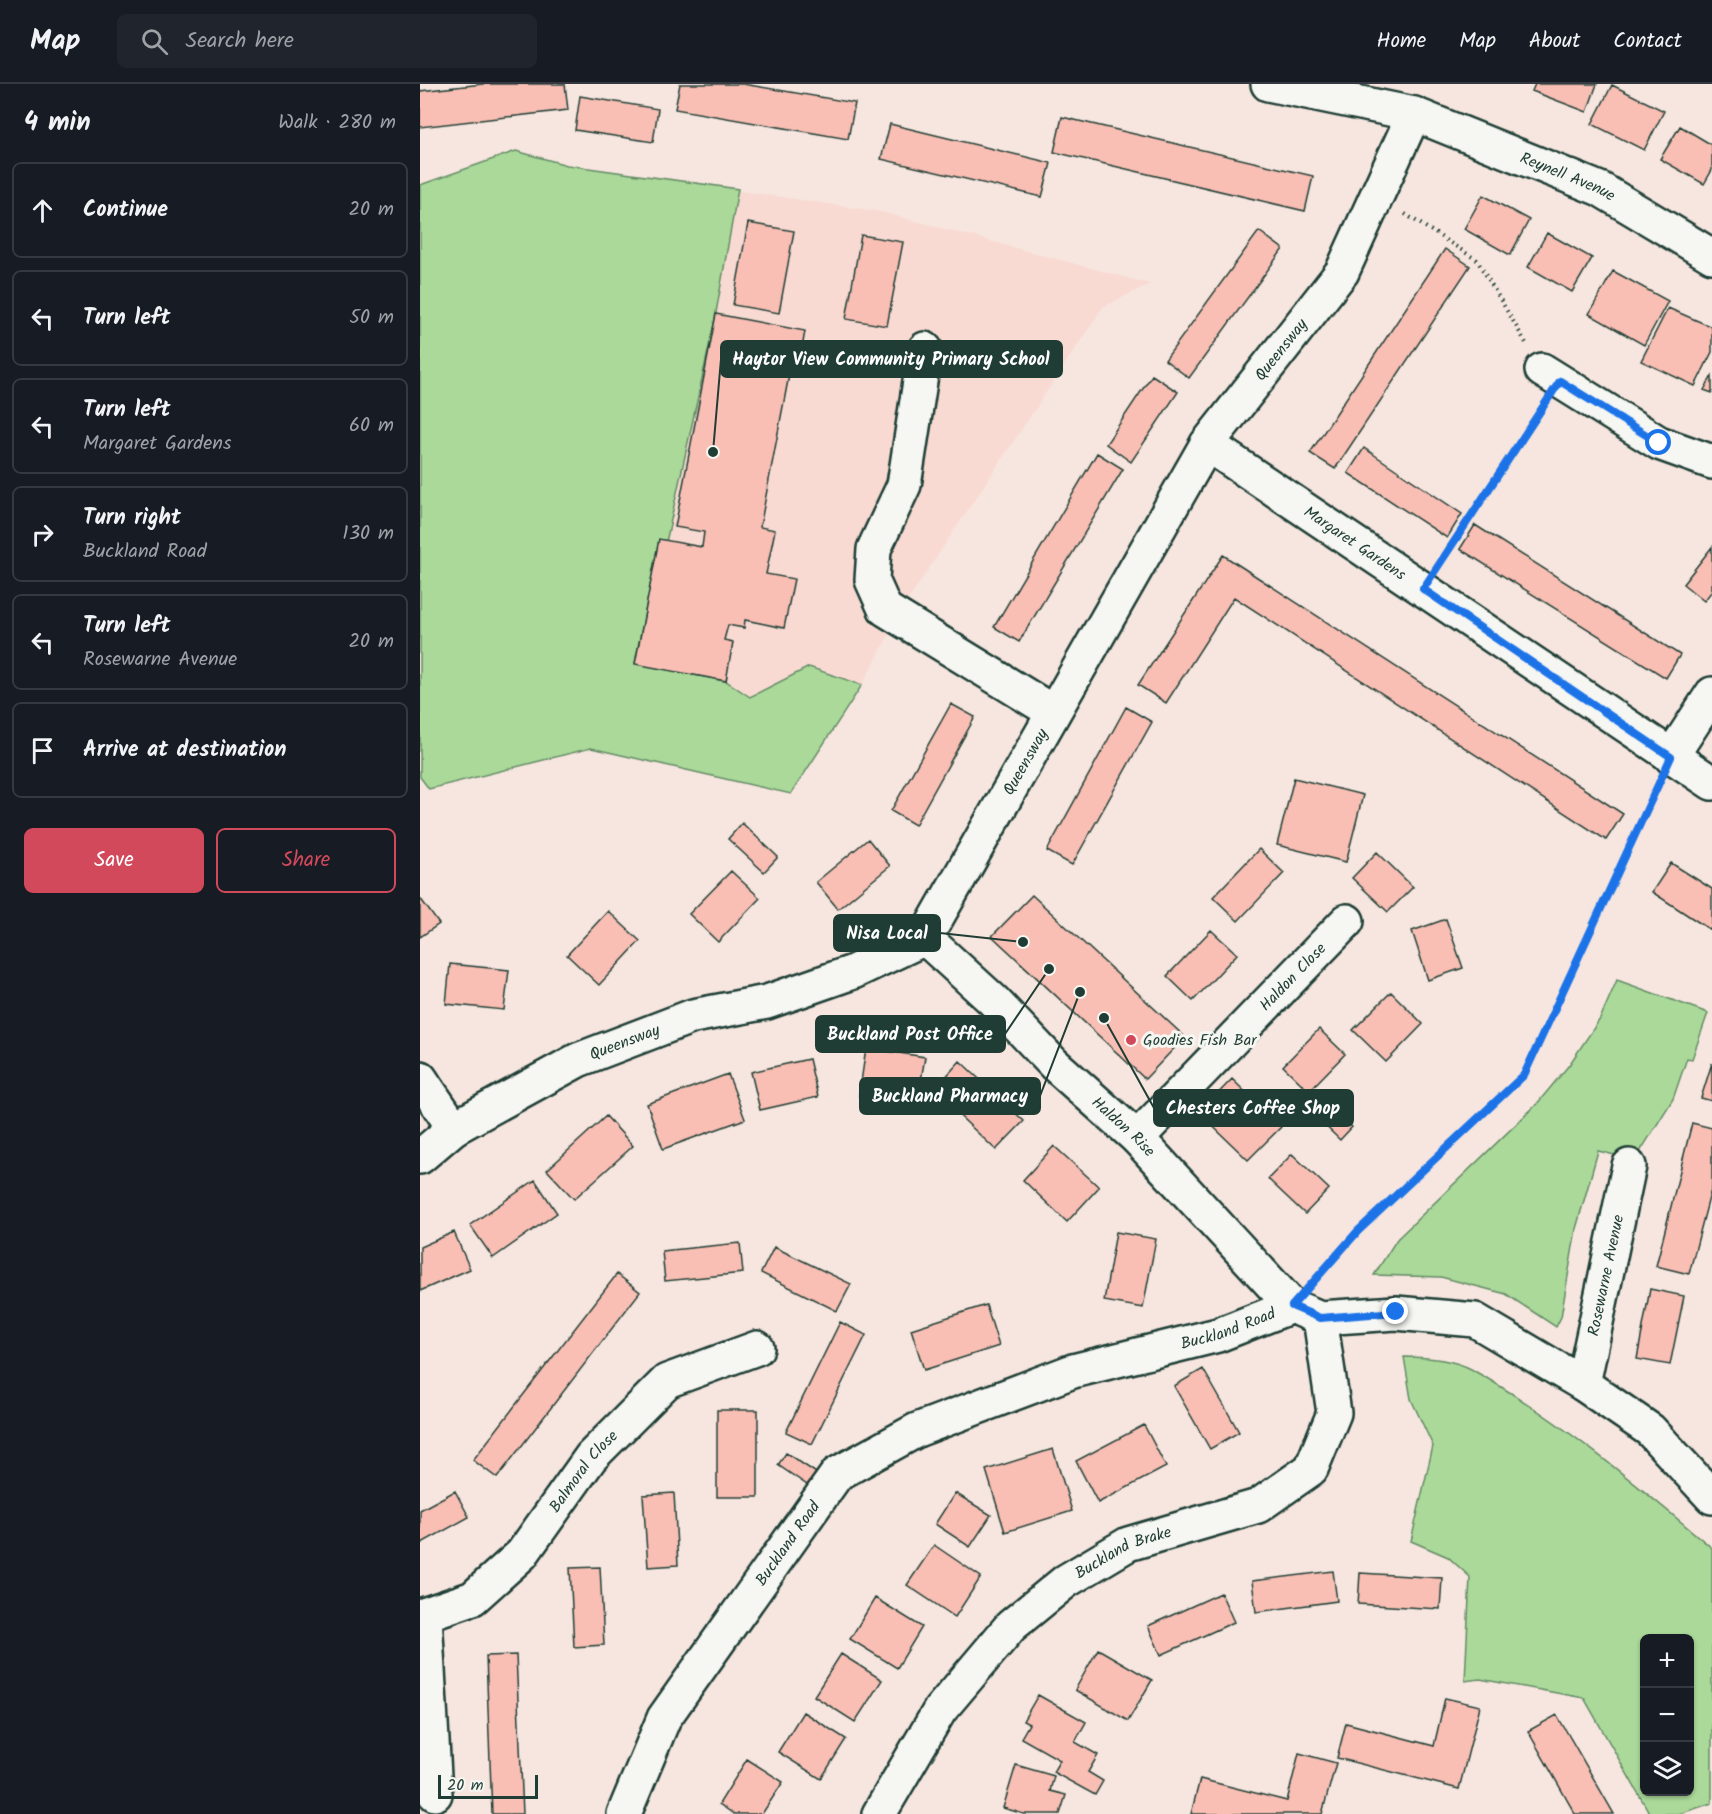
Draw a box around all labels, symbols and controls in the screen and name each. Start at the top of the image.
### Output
search box [117,14,537,68]
text: Map [30,19,81,64]
text: Search here [186,24,294,59]
icon: search [138,25,171,58]
text: Home [1377,25,1426,58]
text: Map [1459,25,1496,58]
text: About [1529,25,1580,58]
text: Contact [1613,25,1682,58]
text: 4 min [24,102,91,144]
text: Walk · 280 m [278,107,396,139]
street label: Reynell Avenue [1516,146,1620,208]
text: Continue [83,193,168,228]
icon: ahead [26,194,59,227]
text: 20 m [348,194,394,226]
text: Turn left [83,301,170,336]
icon: left [26,302,59,335]
text: 50 m [349,302,394,334]
street label: Queensway [1249,313,1314,386]
callout: Haytor View Community Primary School [721,341,1062,377]
text: Haytor View Community Primary School [732,346,1050,375]
text: Turn left [83,393,170,428]
icon: left [26,410,59,443]
text: 60 m [349,410,394,442]
text: Margaret Gardens [83,428,231,460]
route start [1645,429,1671,455]
street label: Margaret Gardens [1298,500,1411,587]
text: Turn right [83,501,181,536]
icon: right [26,518,59,551]
text: 130 m [342,518,394,550]
text: Buckland Road [83,536,207,568]
text: Turn left [83,609,170,644]
icon: left [26,626,59,659]
text: 20 m [348,626,394,658]
text: Rosewarne Avenue [83,644,237,676]
street label: Queensway [996,723,1055,800]
text: Arrive at destination [83,733,286,768]
icon: arrive [26,734,59,767]
button: Save [24,828,204,893]
button: Share [216,828,396,893]
callout: Nisa Local [834,915,940,951]
text: Nisa Local [846,920,928,949]
street label: Haldon Close [1253,937,1332,1017]
callout: Buckland Post Office [816,1016,1005,1052]
street label: Queensway [586,1017,664,1067]
text: Buckland Post Office [827,1021,993,1050]
place label: Goodies Fish Bar [1143,1028,1258,1053]
marker: Goodies Fish Bar [1124,1033,1138,1047]
callout: Buckland Pharmacy [860,1078,1040,1114]
text: Buckland Pharmacy [872,1083,1029,1112]
street label: Haldon Rise [1086,1090,1161,1163]
callout: Chesters Coffee Shop [1154,1090,1353,1126]
text: Chesters Coffee Shop [1166,1095,1341,1124]
street label: Rosewarne Avenue [1581,1212,1631,1338]
route end [1382,1298,1408,1324]
street label: Buckland Road [1178,1301,1280,1356]
street label: Balmoral Close [543,1424,624,1518]
street label: Buckland Road [749,1495,827,1591]
street label: Buckland Brake [1070,1520,1174,1586]
map controls [1640,1634,1694,1796]
button: + [1640,1634,1694,1688]
button: − [1640,1688,1694,1742]
button: layers [1640,1742,1694,1796]
scale bar [438,1772,538,1800]
text: 20 m [447,1773,483,1798]

